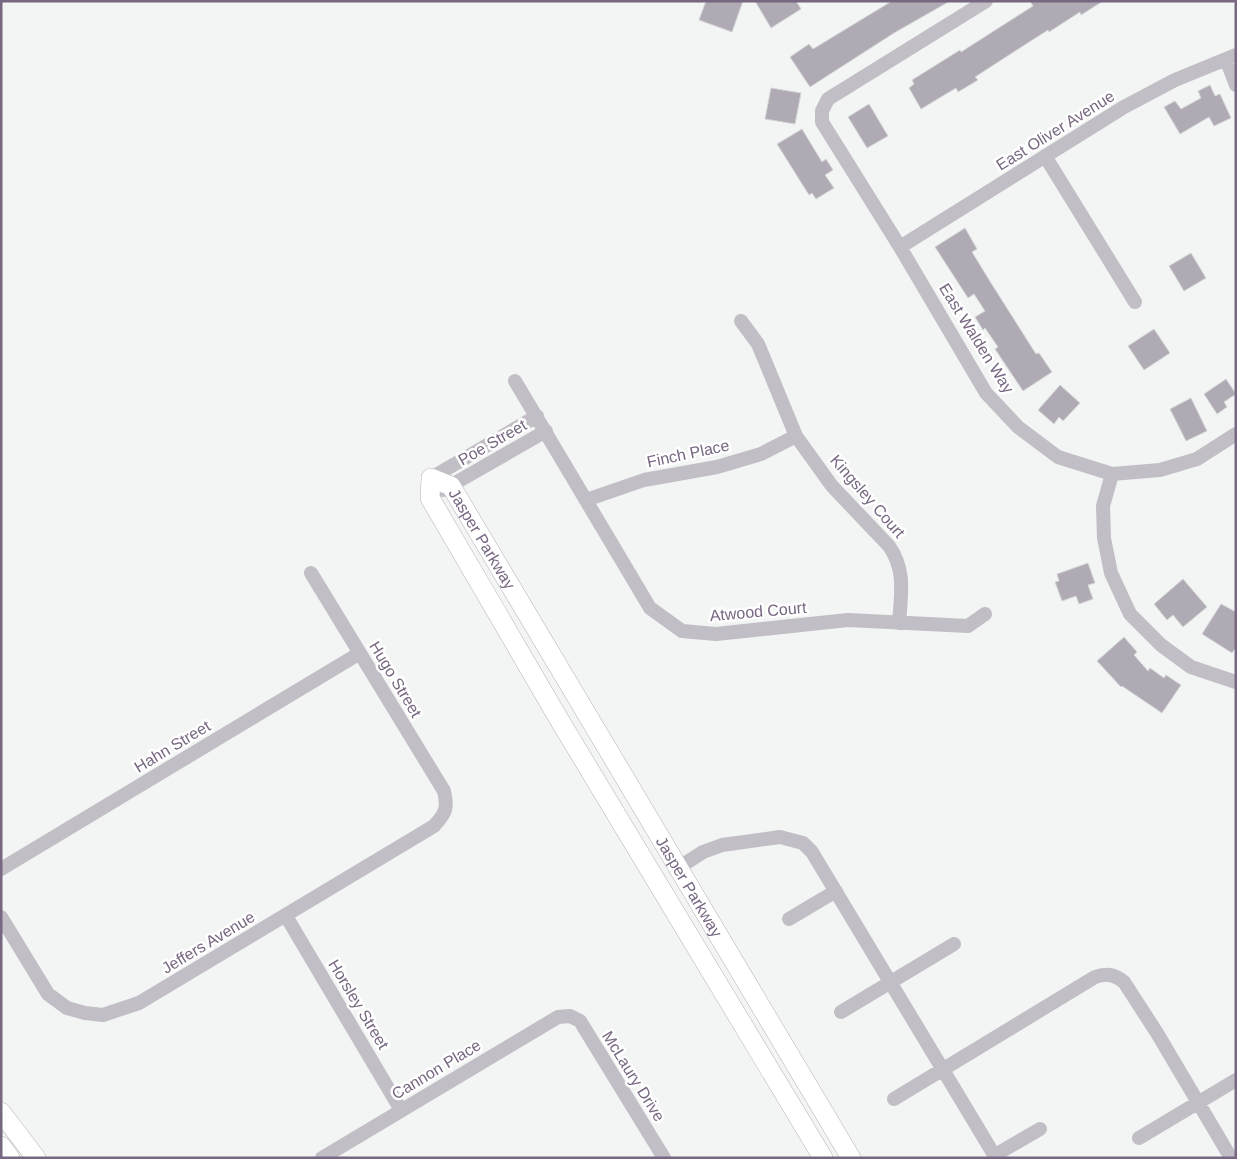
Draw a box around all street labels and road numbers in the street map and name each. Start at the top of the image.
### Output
street label: East Oliver Avenue [993,87,1117,174]
street label: East Walden Way [936,280,1017,396]
street label: Poe Street [455,416,530,469]
street label: Finch Place [645,436,731,470]
street label: Kingsley Court [827,451,909,542]
street label: Jasper Parkway [445,486,518,592]
street label: Atwood Court [709,599,808,624]
street label: Hugo Street [366,638,425,721]
street label: Hahn Street [131,717,214,776]
street label: Jasper Parkway [653,834,725,940]
street label: Jeffers Avenue [159,908,258,977]
street label: Horsley Street [325,956,392,1053]
street label: McLaury Drive [599,1028,668,1125]
street label: Cannon Place [389,1036,484,1103]

